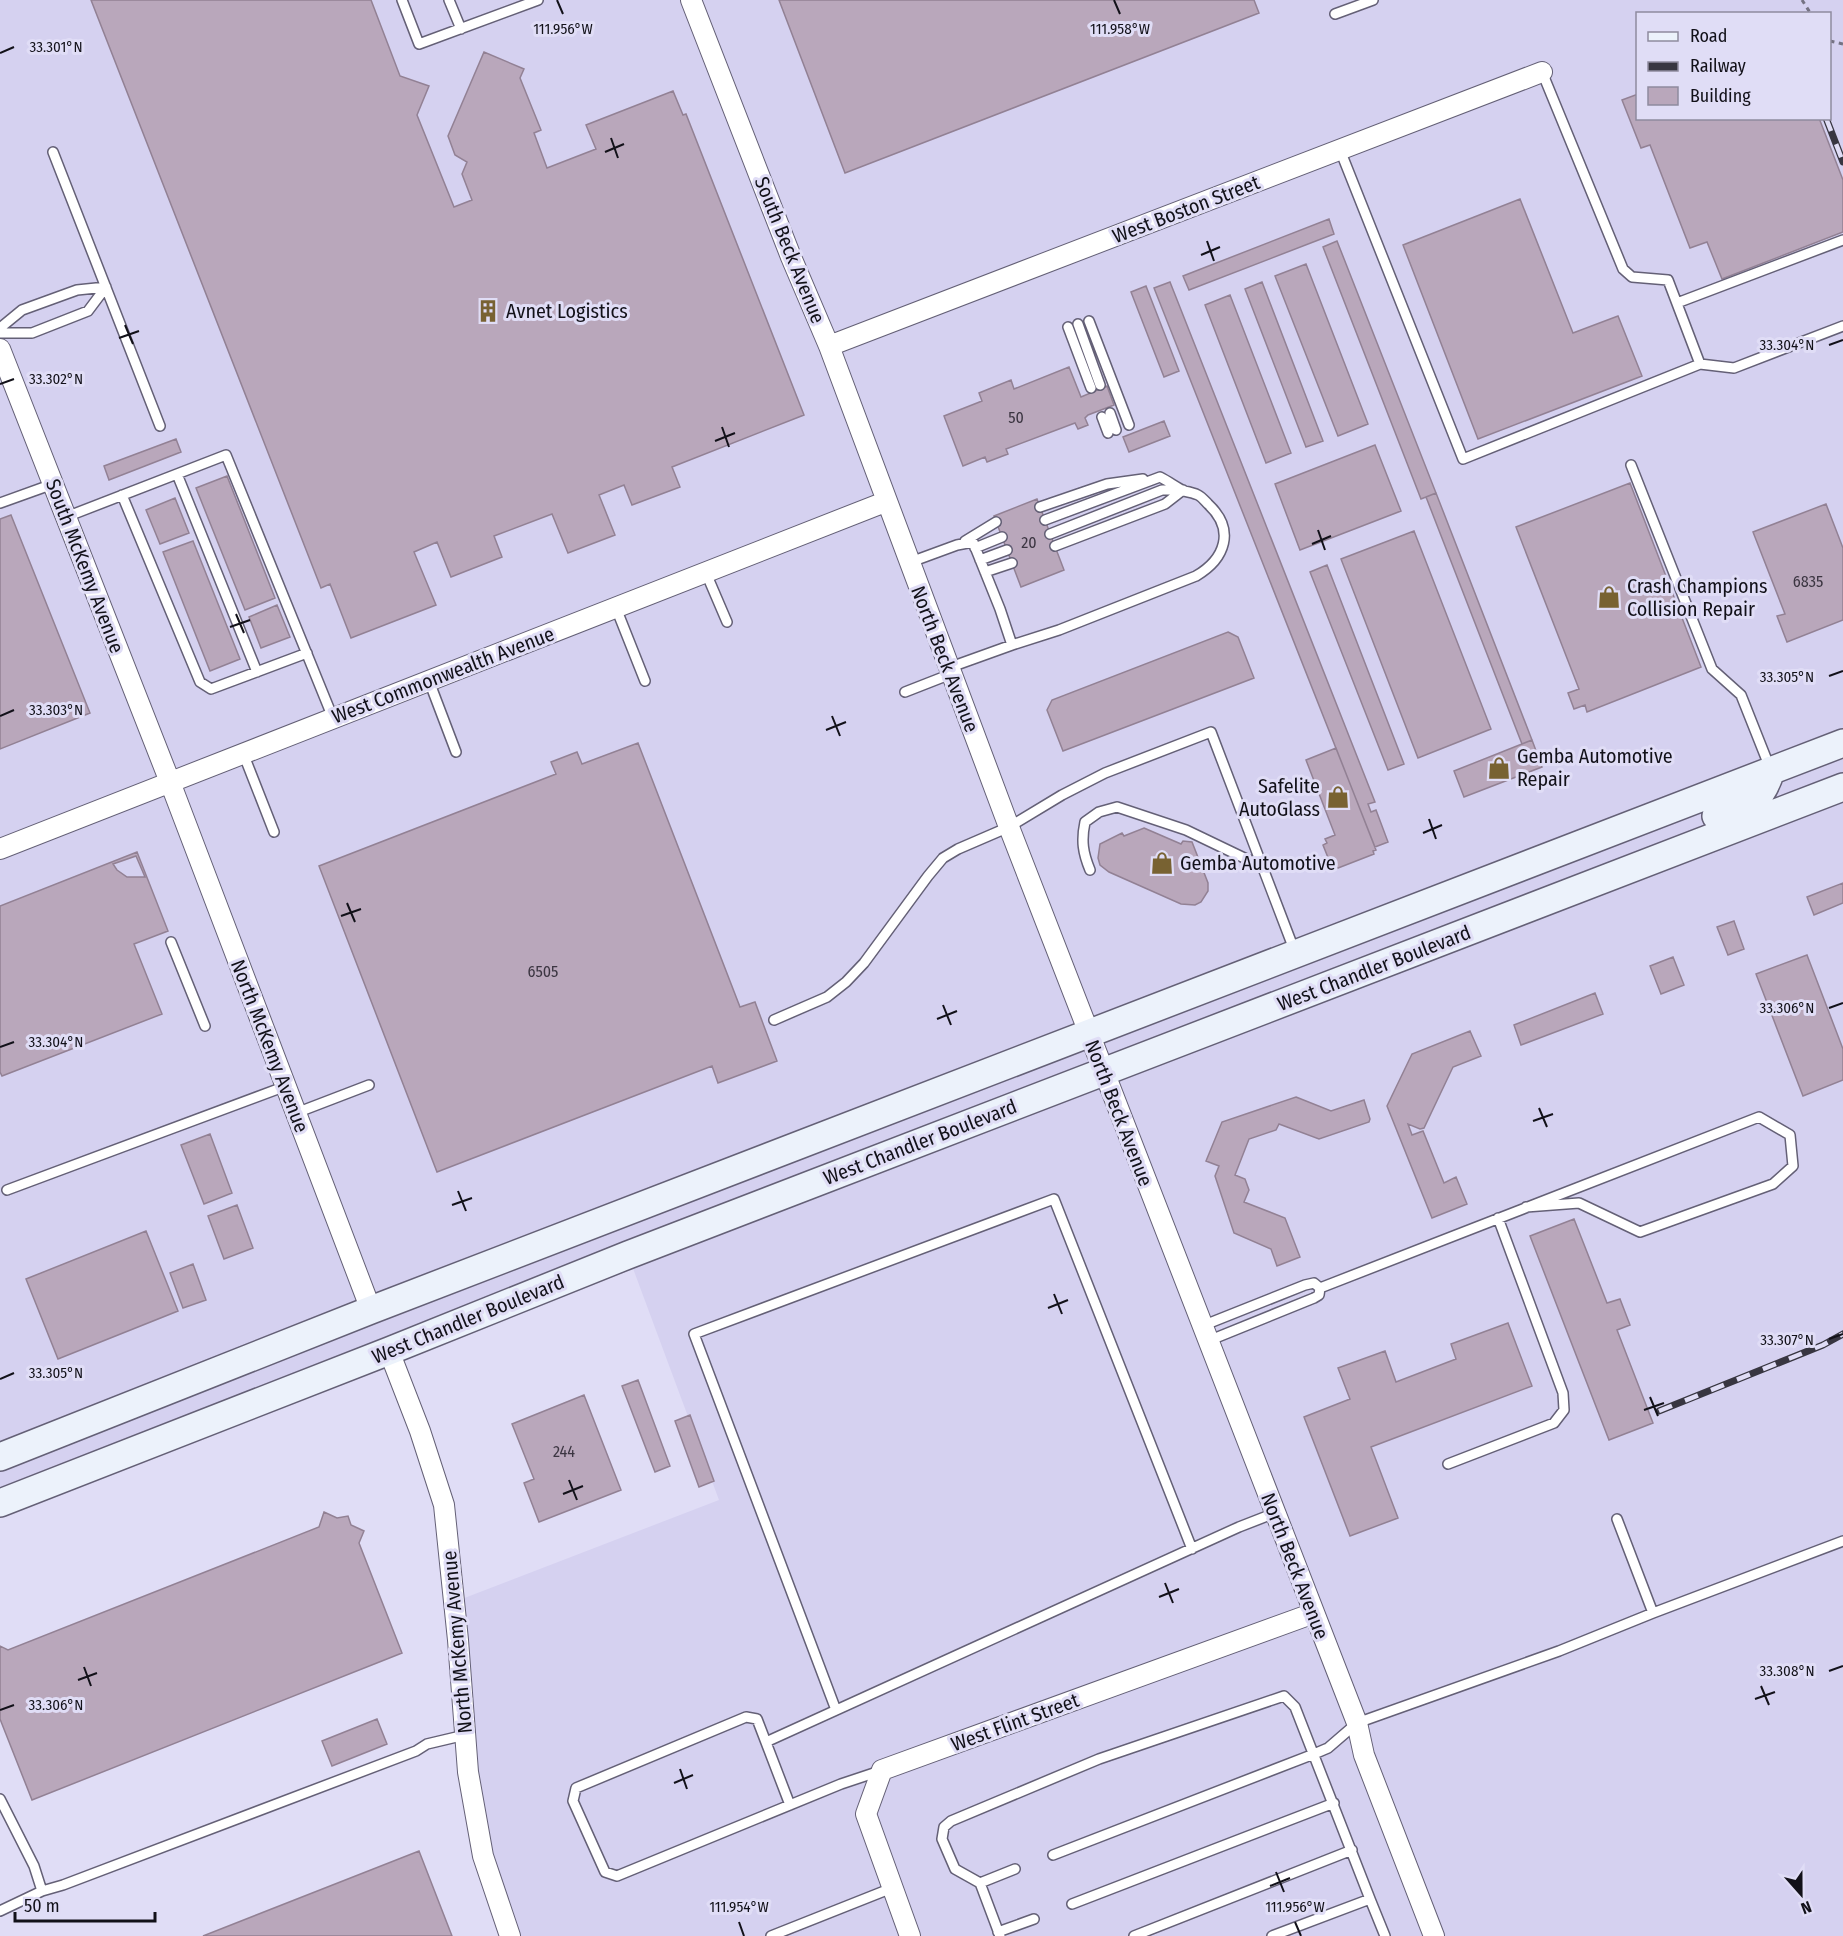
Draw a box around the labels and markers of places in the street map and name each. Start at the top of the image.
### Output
building icon: Avnet Logistics [475,298,501,324]
place label: Avnet Logistics [506,299,628,323]
place label: Crash Champions Collision Repair [1627,574,1768,621]
shop icon: Crash Champions Collision Repair [1596,584,1622,610]
place label: Gemba Automotive Repair [1517,744,1673,791]
shop icon: Gemba Automotive Repair [1486,755,1512,781]
place label: Safelite AutoGlass [1239,774,1320,821]
shop icon: Safelite AutoGlass [1325,784,1351,810]
shop icon: Gemba Automotive [1149,850,1175,876]
place label: Gemba Automotive [1180,851,1336,875]

